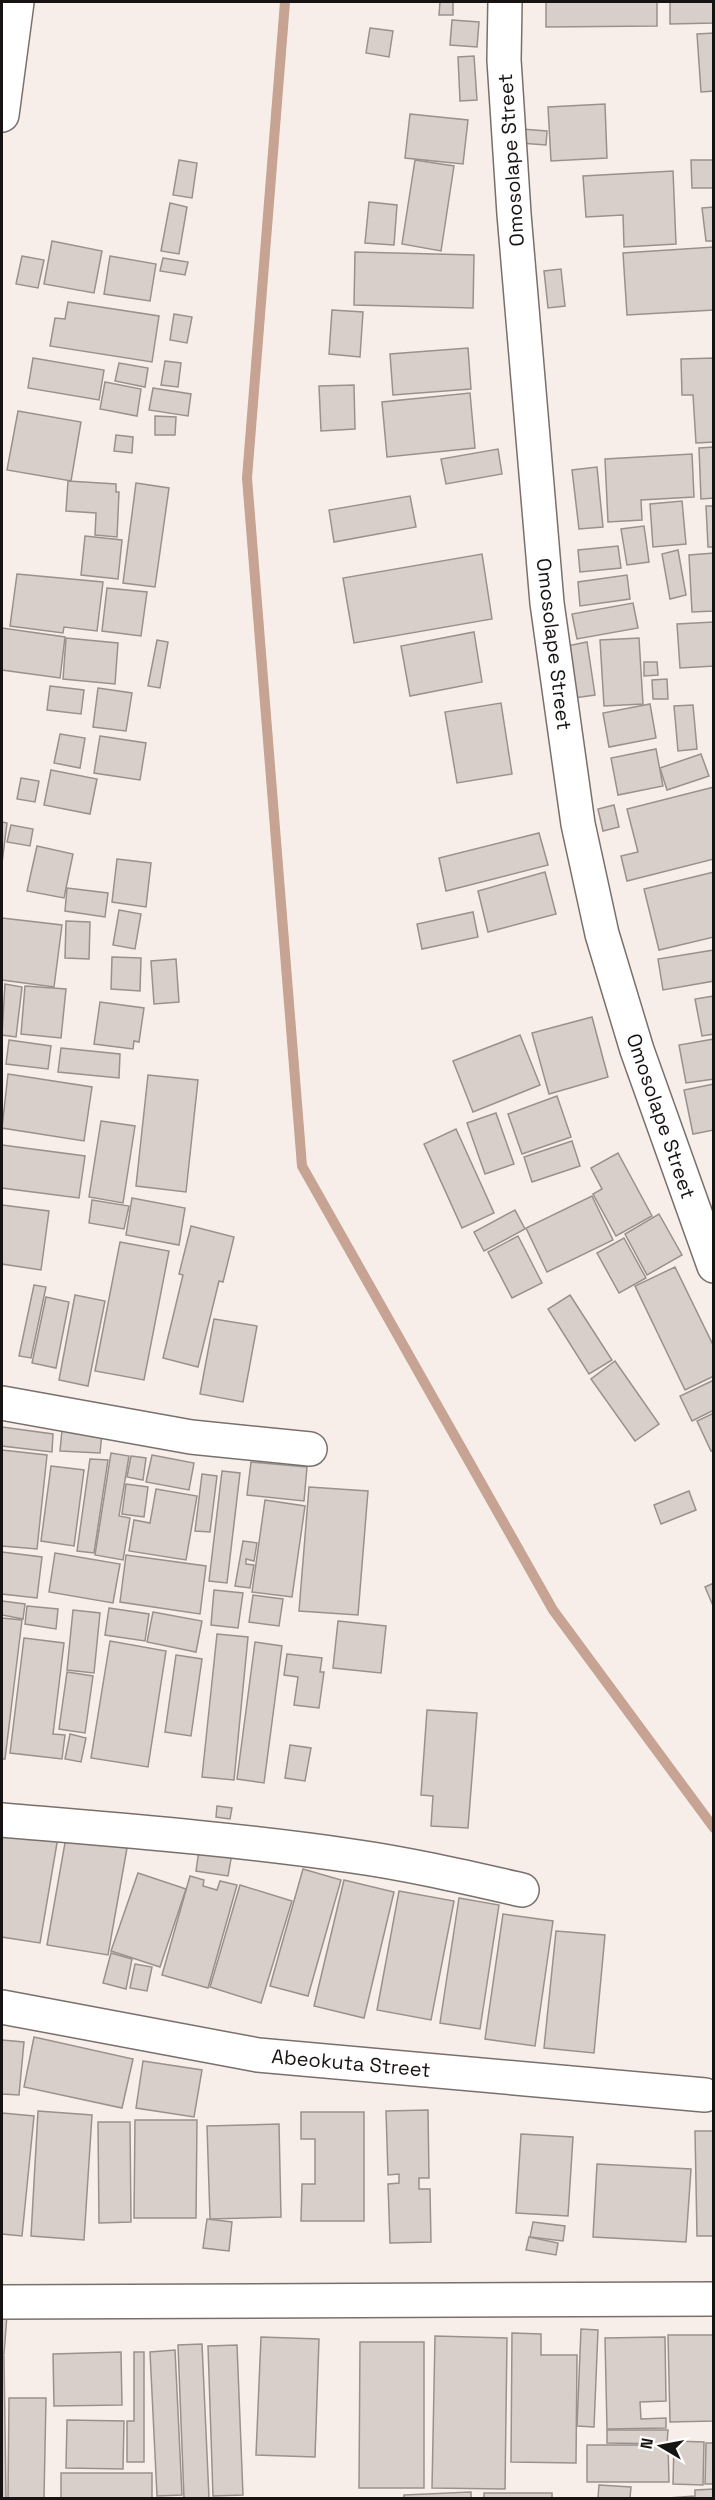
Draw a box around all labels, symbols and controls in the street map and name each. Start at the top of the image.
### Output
street label: Omosolape Street [492,73,530,247]
street label: Omosolape Street [531,556,577,732]
street label: Omosolape Street [621,1030,701,1202]
street label: Abeokuta Street [270,2043,432,2083]
north arrow [631,2416,691,2476]
text: N [635,2436,658,2451]

